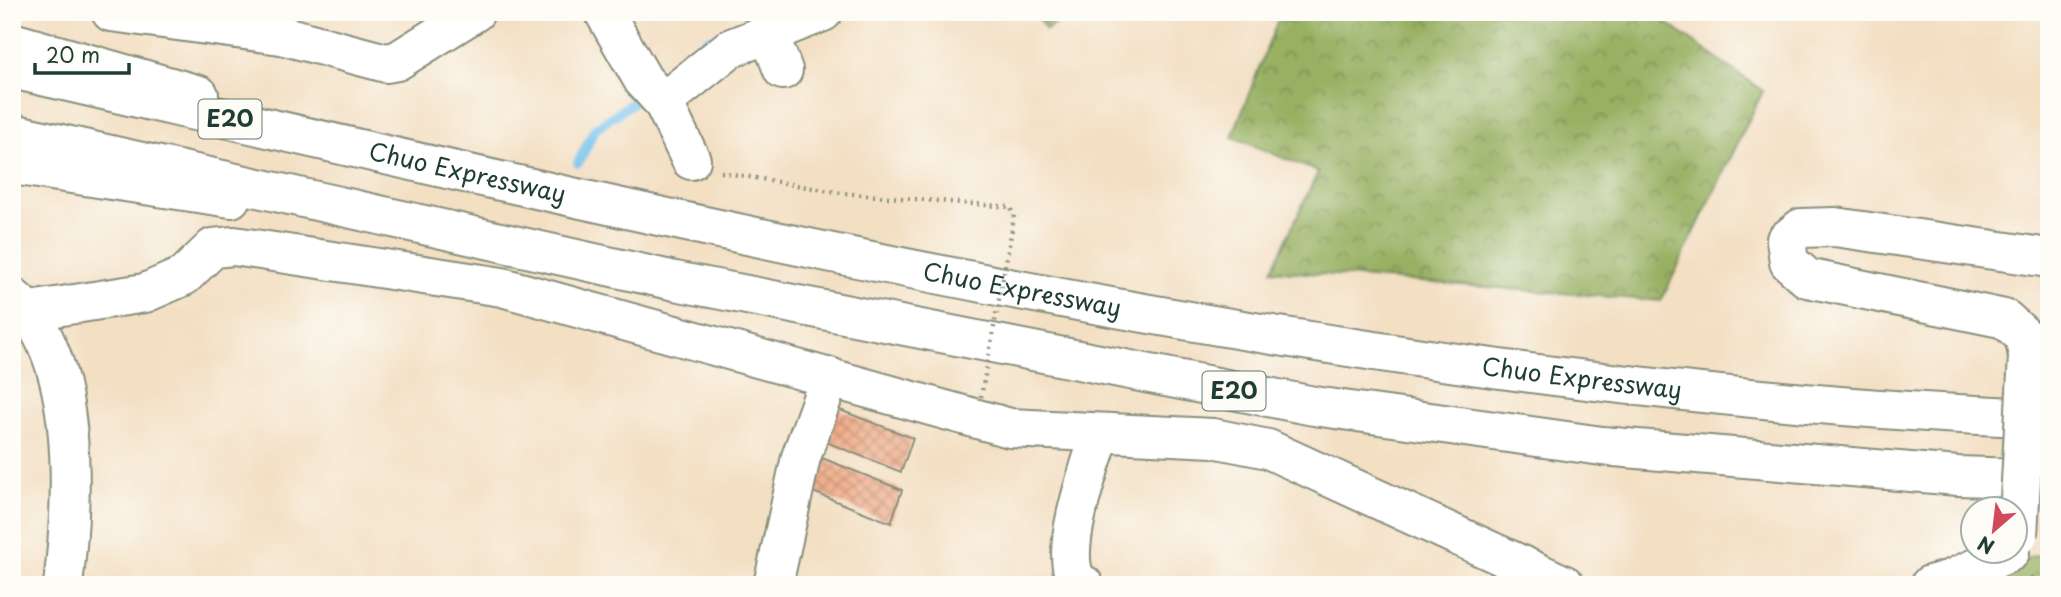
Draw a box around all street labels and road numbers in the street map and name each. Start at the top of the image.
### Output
road number: E20 [198,100,262,138]
street label: Chuo Expressway [366,132,570,211]
street label: Chuo Expressway [920,252,1124,325]
street label: Chuo Expressway [1480,347,1684,407]
road number: E20 [1202,372,1266,410]

